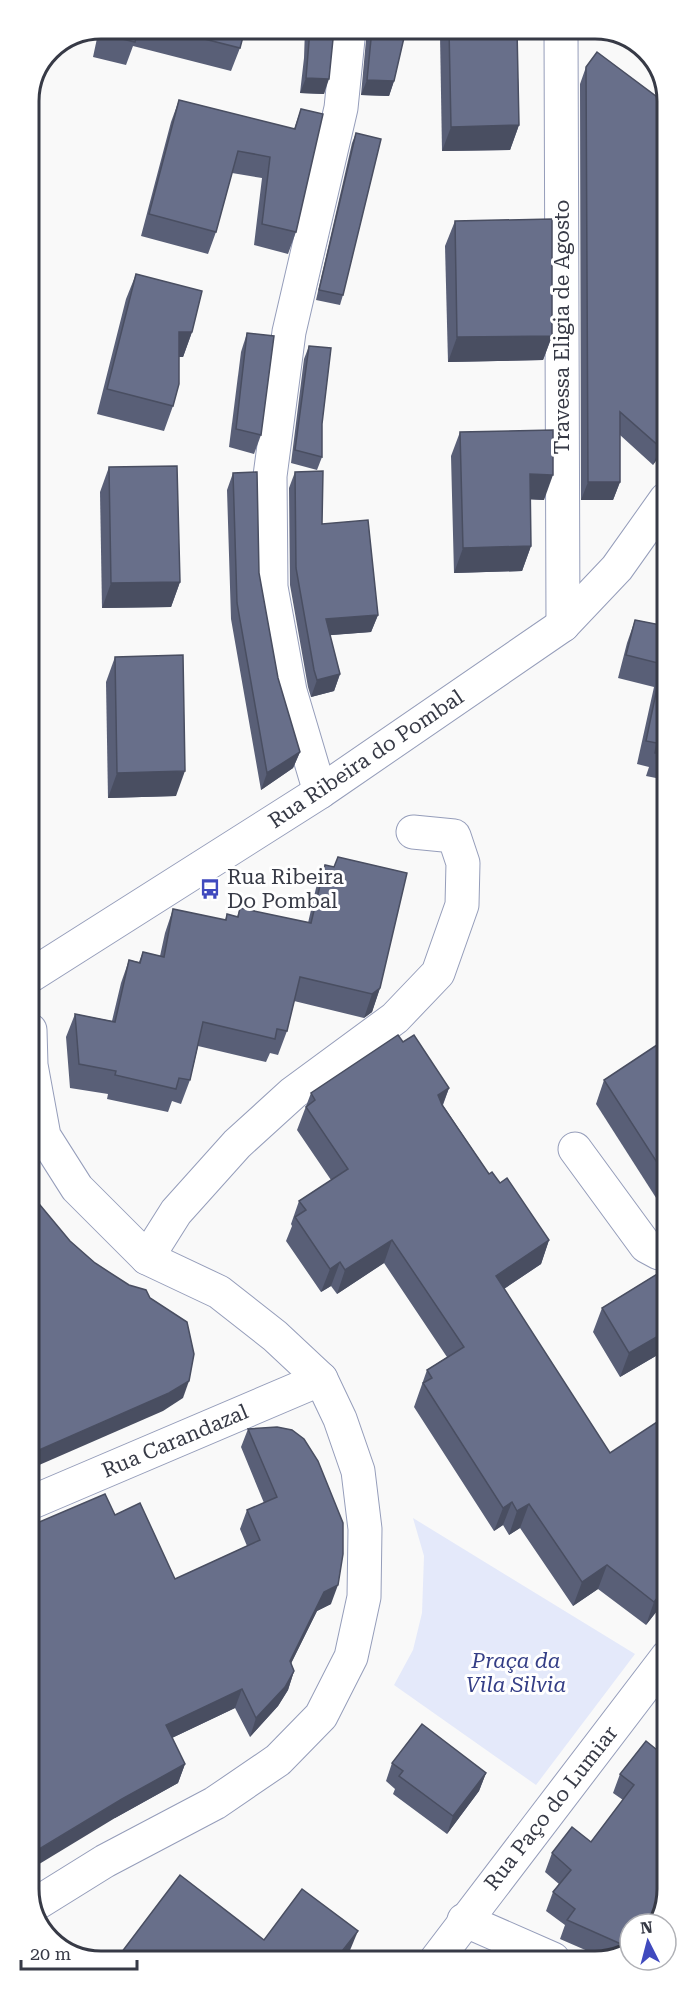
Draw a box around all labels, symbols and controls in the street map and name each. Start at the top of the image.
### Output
street label: Travessa Eligia de Agosto [550,200,574,454]
street label: Rua Ribeira do Pombal [264,685,468,833]
place label: Rua Ribeira Do Pombal [227,865,344,913]
bus stop icon: Rua Ribeira Do Pombal [198,877,222,901]
street label: Rua Carandazal [98,1399,252,1483]
park label: Praça da Vila Silvia [466,1649,566,1697]
street label: Rua Paço do Lumiar [479,1721,623,1895]
north arrow [618,1912,678,1972]
text: N [639,1917,654,1938]
scale bar [21,1933,136,1971]
text: 20 m [30,1943,71,1964]

